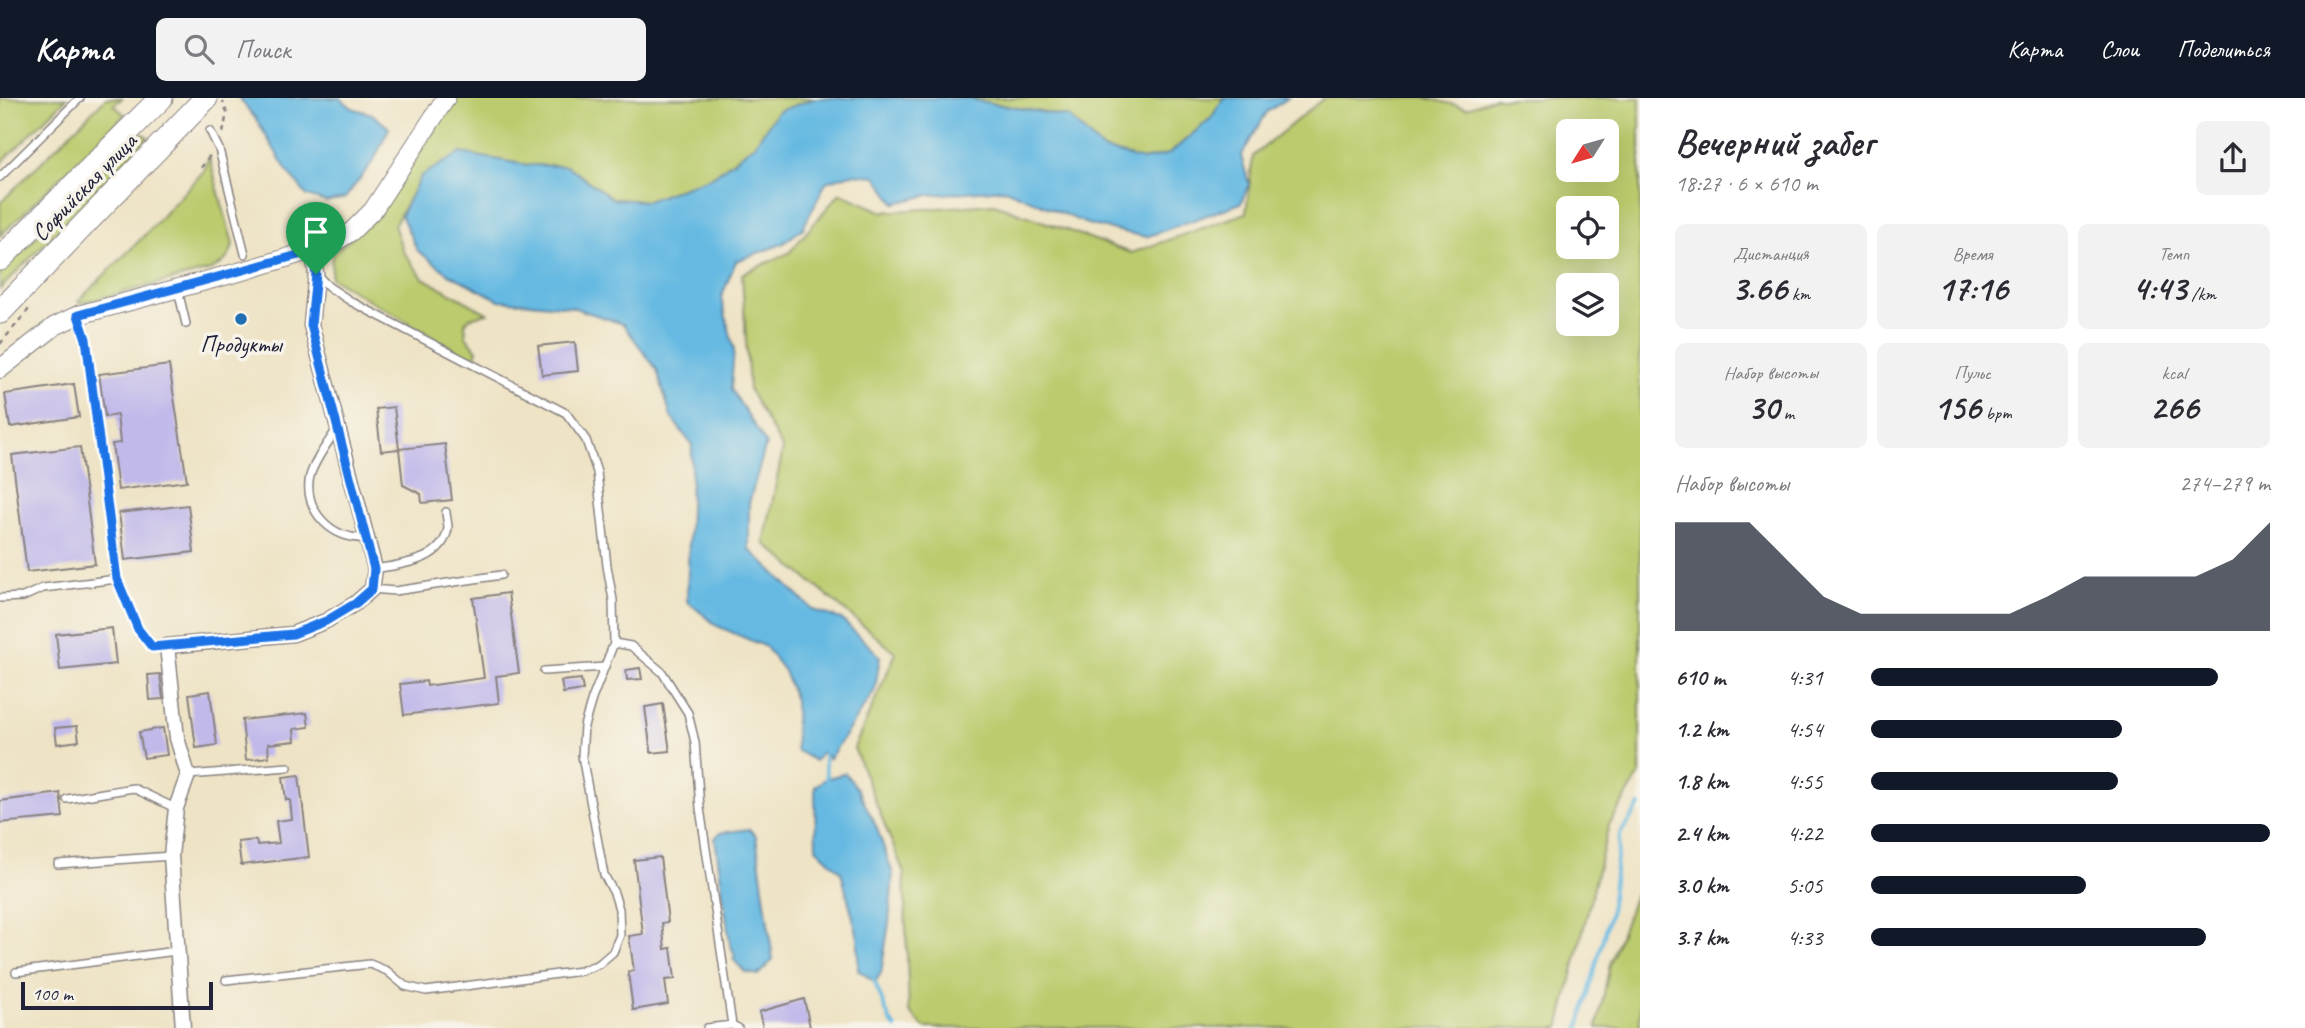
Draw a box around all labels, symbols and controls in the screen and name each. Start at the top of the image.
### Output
search box [156,18,646,81]
text: Карта [35,28,114,70]
icon: search [180,30,218,68]
text: Поиск [236,33,290,66]
text: Карта [2008,34,2062,64]
text: Слои [2100,34,2139,64]
text: Поделиться [2177,34,2270,64]
north arrow [1556,119,1619,182]
map controls [1556,119,1619,336]
text: Вечерний забег [1675,119,1874,166]
button: share [2196,121,2270,195]
street label: Софийская улица [25,126,144,247]
text: 18:27 · 6 × 610 m [1675,169,1818,198]
button: locate [1556,196,1619,259]
pin [286,202,346,274]
icon: arrive [297,213,335,251]
text: Дистанция [1733,242,1809,266]
text: Время [1952,242,1993,266]
text: Темп [2159,242,2189,266]
text: 3.66 [1731,266,1787,311]
text: 17:16 [1937,266,2008,311]
text: 4:43 [2132,266,2187,311]
button: layers [1556,273,1619,336]
text: km [1787,282,1810,306]
text: /km [2187,282,2216,306]
marker: Продукты [233,311,249,327]
place label: Продукты [200,329,284,359]
text: Набор высоты [1724,361,1818,385]
text: Пульс [1954,361,1991,385]
text: kcal [2162,361,2187,385]
text: 30 [1747,385,1779,430]
text: 156 [1933,385,1981,430]
text: 266 [2150,385,2199,430]
text: m [1779,401,1794,425]
text: bpm [1981,401,2012,425]
text: Набор высоты [1675,469,1789,498]
text: 274–279 m [2179,469,2270,498]
text: 610 m [1675,663,1725,692]
text: 4:31 [1787,663,1823,692]
text: 1.2 km [1675,715,1729,744]
text: 4:54 [1787,715,1823,744]
text: 1.8 km [1675,767,1729,796]
text: 4:55 [1787,767,1823,796]
text: 2.4 km [1675,819,1729,848]
text: 4:22 [1787,819,1823,848]
text: 3.0 km [1675,871,1729,900]
text: 5:05 [1787,871,1823,900]
text: 3.7 km [1675,923,1728,952]
text: 4:33 [1787,923,1823,952]
scale bar [21,979,214,1011]
text: 100 m [32,982,73,1006]

